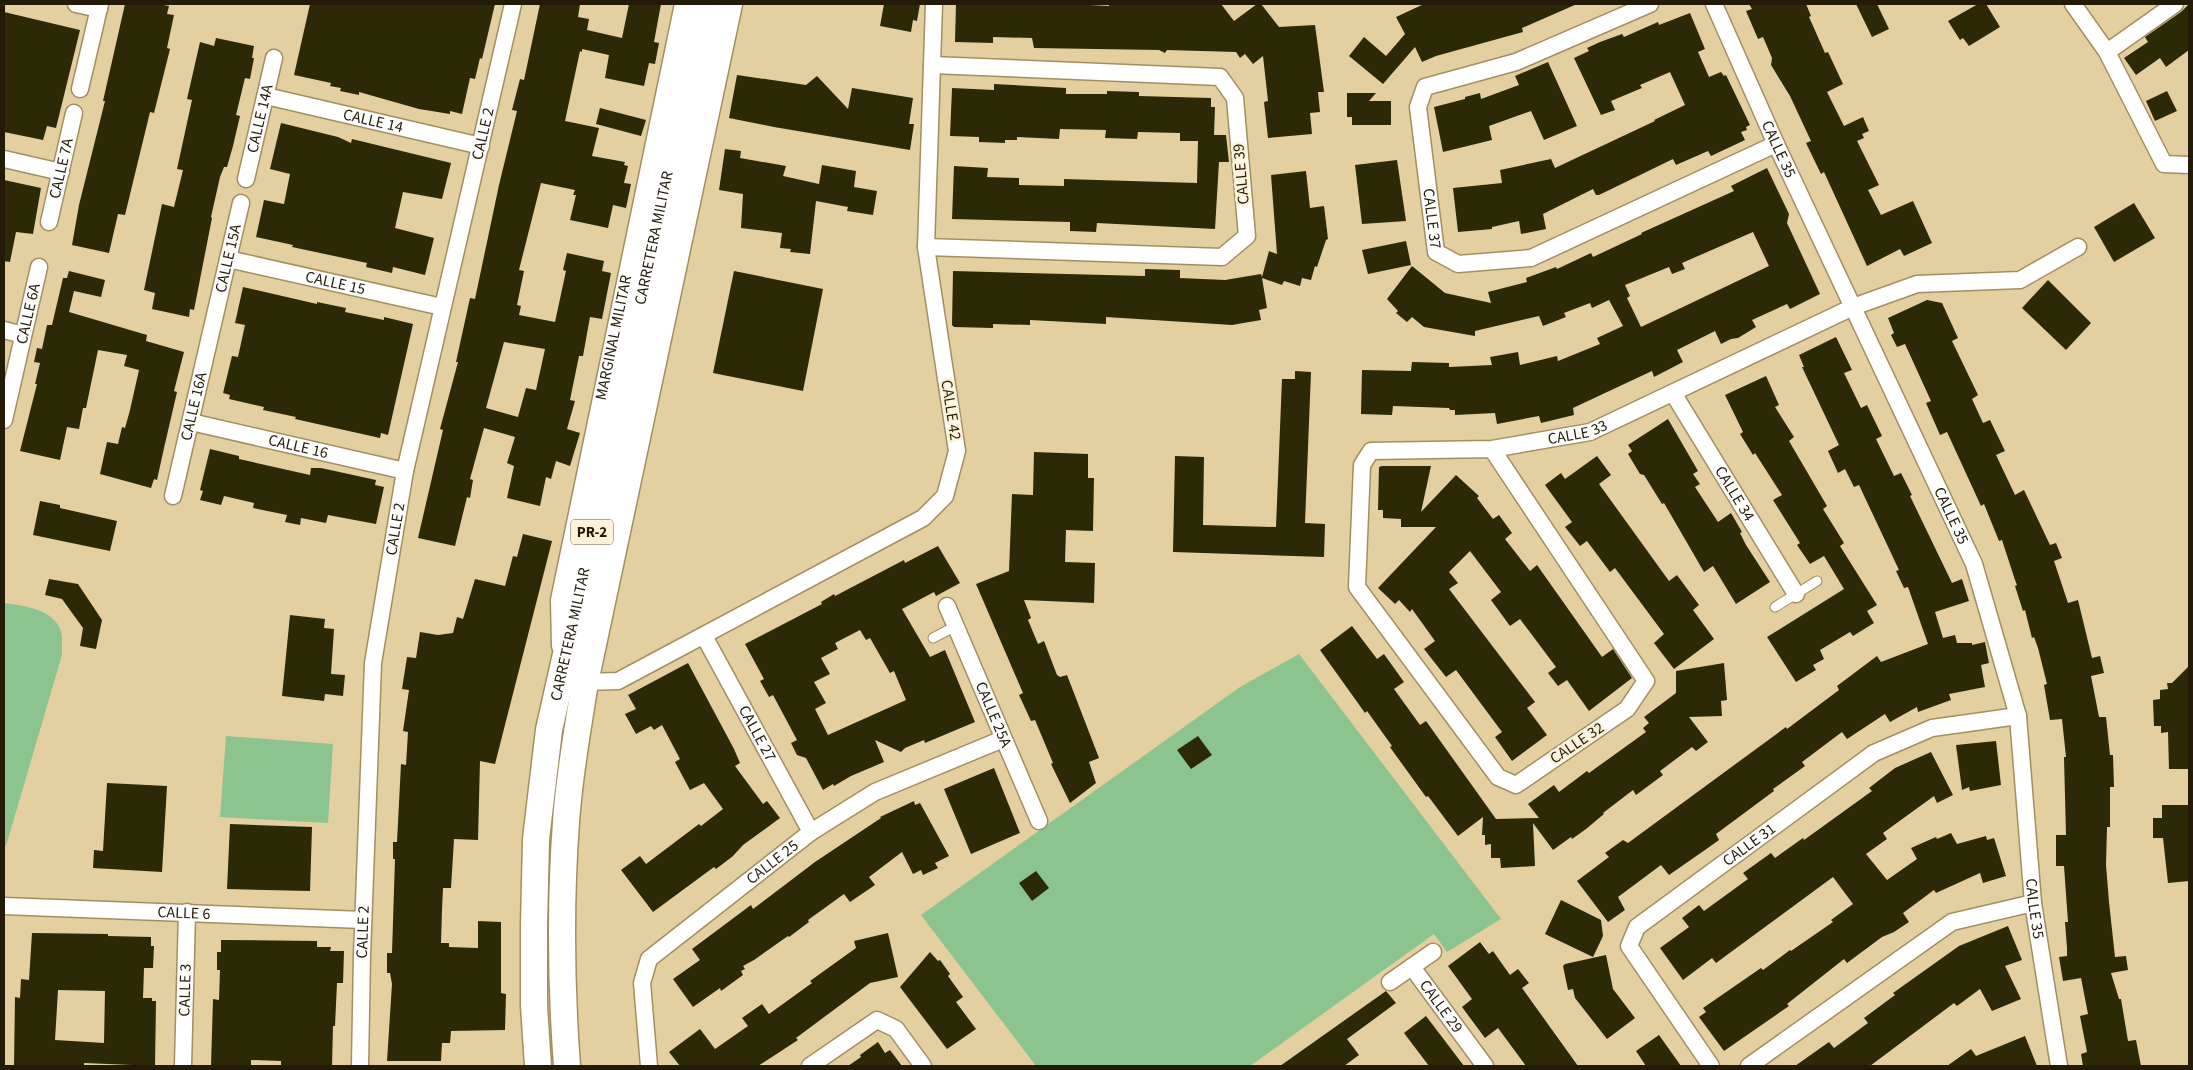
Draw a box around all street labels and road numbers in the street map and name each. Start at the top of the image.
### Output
street label: CALLE 14A [241,82,279,155]
street label: CALLE 14 [341,103,405,139]
street label: CALLE 2 [466,105,500,162]
street label: CALLE 35 [1756,117,1801,182]
street label: CALLE 7A [44,136,79,201]
street label: CALLE 39 [1227,143,1255,205]
street label: CARRETERA MILITAR [629,169,679,307]
street label: CALLE 37 [1417,187,1447,250]
street label: CALLE 15A [210,222,247,295]
street label: CALLE 15 [303,266,368,300]
street label: MARGINAL MILITAR [590,273,637,402]
street label: CALLE 6A [11,281,46,346]
street label: CALLE 16A [175,370,212,443]
street label: CALLE 42 [935,378,967,442]
street label: CALLE 33 [1546,414,1611,450]
street label: CALLE 16 [266,429,330,464]
street label: CALLE 34 [1709,462,1760,525]
street label: CALLE 35 [1928,483,1974,548]
street label: CALLE 2 [380,501,411,557]
road number: PR-2 [571,520,613,544]
street label: CARRETERA MILITAR [545,566,595,703]
street label: CALLE 25A [970,678,1017,751]
street label: CALLE 27 [733,701,781,765]
street label: CALLE 32 [1546,717,1608,769]
street label: CALLE 31 [1718,818,1780,872]
street label: CALLE 25 [742,835,803,890]
street label: CALLE 35 [2020,877,2050,941]
street label: CALLE 6 [157,901,211,925]
street label: CALLE 2 [351,905,375,959]
street label: CALLE 3 [173,963,197,1017]
street label: CALLE 29 [1414,975,1468,1038]

